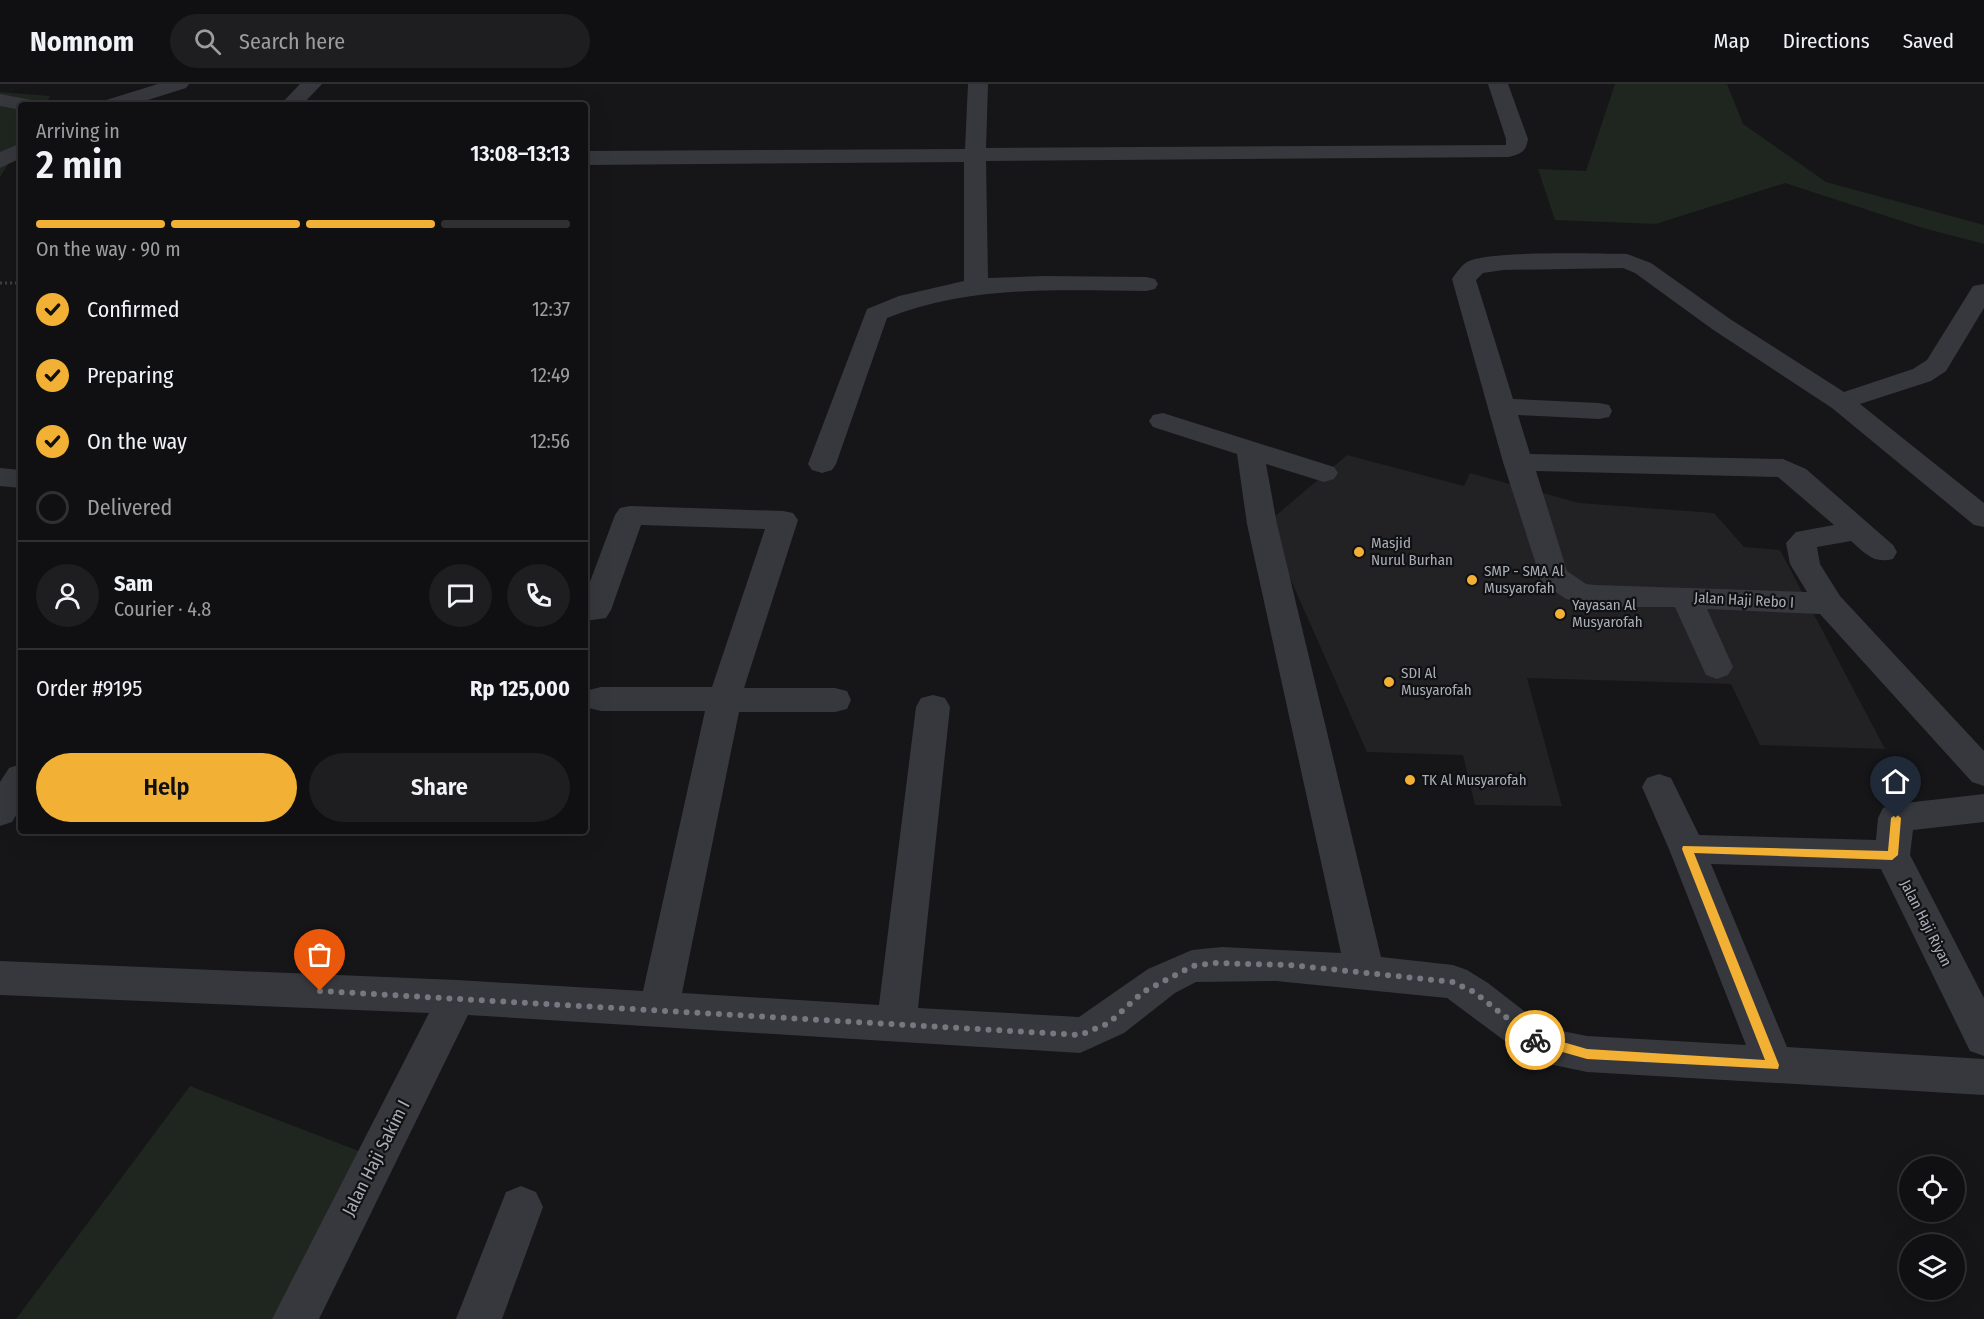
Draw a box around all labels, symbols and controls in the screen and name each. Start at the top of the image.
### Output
search box [170,14,590,68]
text: Nomnom [30,25,134,58]
icon: search [191,25,224,58]
text: Search here [239,28,345,55]
text: Map [1713,28,1750,54]
text: Directions [1783,28,1870,54]
text: Saved [1903,28,1954,54]
text: Arriving in [36,119,120,143]
text: 13:08–13:13 [470,140,570,167]
text: 2 min [36,142,123,188]
text: On the way · 90 m [36,237,181,261]
icon: check [36,293,69,326]
text: Confirmed [87,296,180,323]
text: 12:37 [532,297,570,321]
icon: check [36,359,69,392]
text: Preparing [87,362,173,389]
text: 12:49 [530,363,570,387]
icon: check [36,425,69,458]
text: On the way [87,428,187,455]
text: 12:56 [530,429,570,453]
text: Delivered [87,494,172,521]
place label: Masjid Nurul Burhan [1371,534,1453,569]
marker: Masjid Nurul Burhan [1352,545,1366,559]
place label: SMP - SMA Al Musyarofah [1484,562,1564,597]
button: person [36,564,99,627]
button: chat [429,564,492,627]
button: phone [507,564,570,627]
text: Sam [114,570,153,597]
marker: SMP - SMA Al Musyarofah [1465,573,1479,587]
street label: Jalan Haji Rebo I [1694,588,1794,612]
place label: Yayasan Al Musyarofah [1572,596,1643,631]
text: Courier · 4.8 [114,597,211,621]
marker: Yayasan Al Musyarofah [1553,607,1567,621]
place label: SDI Al Musyarofah [1401,664,1472,699]
text: Order #9195 [36,675,142,702]
text: Rp 125,000 [470,675,570,702]
marker: SDI Al Musyarofah [1382,675,1396,689]
button: Help [36,753,297,822]
button: Share [309,753,570,822]
pin [1870,756,1921,818]
icon: home [1879,765,1912,798]
place label: TK Al Musyarofah [1422,771,1527,789]
marker: TK Al Musyarofah [1403,773,1417,787]
street label: Jalan Haji Riyan [1896,877,1956,969]
pin [294,929,345,991]
icon: bag [303,938,336,971]
courier [1505,1010,1565,1070]
icon: bike [1519,1024,1552,1057]
street label: Jalan Haji Sakim I [337,1096,415,1220]
map controls [1899,1156,1965,1300]
button: locate [1899,1156,1965,1222]
button: layers [1899,1234,1965,1300]

